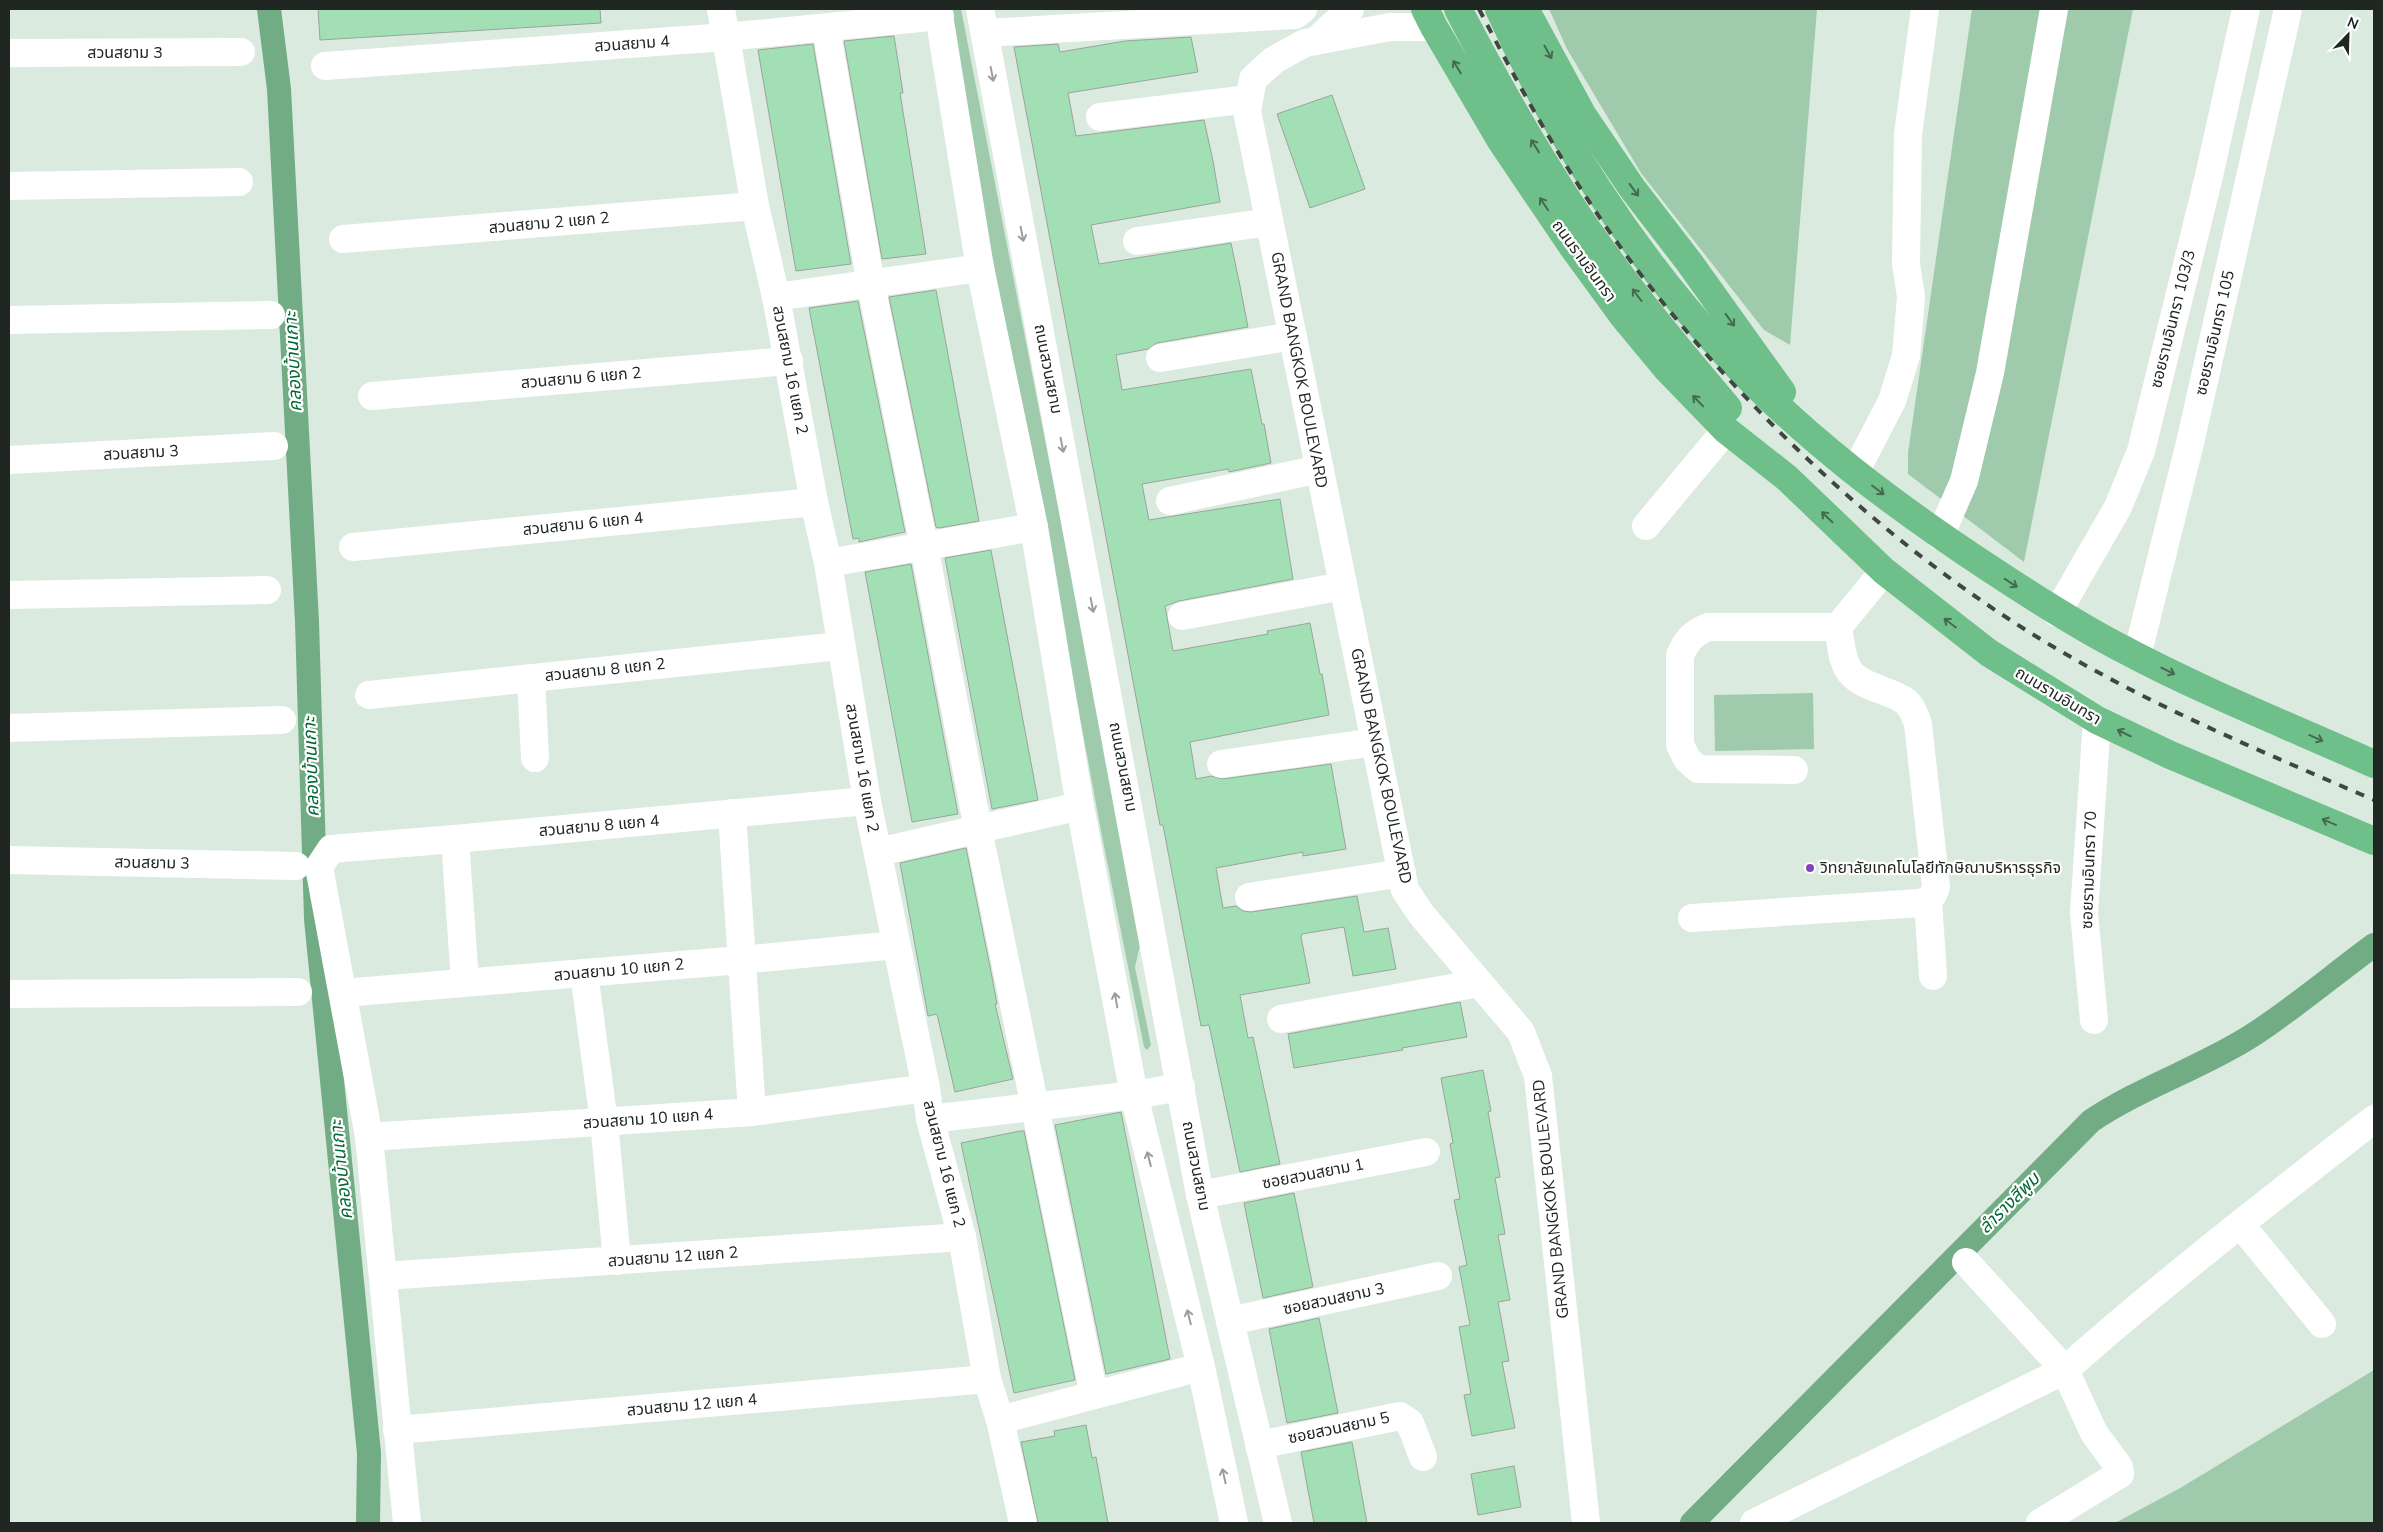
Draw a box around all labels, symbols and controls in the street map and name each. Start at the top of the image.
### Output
north arrow [2323,10,2373,60]
text: N [2344,13,2361,34]
street label: สวนสยาม 4 [594,30,671,58]
street label: สวนสยาม 3 [87,42,163,64]
one-way arrow [1544,44,1553,59]
one-way arrow [1452,60,1462,74]
one-way arrow [988,65,998,81]
one-way arrow [1529,140,1539,154]
one-way arrow [1628,183,1639,196]
one-way arrow [1538,198,1548,212]
street label: สวนสยาม 2 แยก 2 [488,207,610,239]
street label: ถนนรามอินทรา [1547,216,1621,306]
one-way arrow [1018,225,1028,241]
street label: ซอยรามอินทรา 103/3 [2145,248,2201,390]
street label: GRAND BANGKOK BOULEVARD [1265,250,1333,490]
street label: ซอยรามอินทรา 105 [2190,268,2240,398]
one-way arrow [1631,289,1642,302]
street label: สวนสยาม 16 แยก 2 [767,304,813,436]
water label: คลองบ้านเกาะ [278,310,308,413]
one-way arrow [1725,313,1736,326]
street label: ถนนสวนสยาม [1029,322,1067,416]
street label: สวนสยาม 6 แยก 2 [520,362,642,394]
one-way arrow [1692,394,1704,407]
one-way arrow [1058,436,1067,452]
street label: สวนสยาม 3 [103,440,179,466]
one-way arrow [1871,484,1884,495]
street label: สวนสยาม 6 แยก 4 [522,507,645,541]
one-way arrow [1821,511,1834,523]
one-way arrow [2004,578,2018,588]
one-way arrow [1088,596,1097,612]
one-way arrow [1944,618,1957,629]
street label: GRAND BANGKOK BOULEVARD [1345,646,1417,886]
street label: สวนสยาม 8 แยก 2 [544,653,666,687]
street label: ถนนรามอินทรา [2011,662,2105,730]
one-way arrow [2160,667,2175,677]
street label: สวนสยาม 16 แยก 2 [840,702,884,834]
water label: คลองบ้านเกาะ [297,715,325,817]
street label: ถนนสวนสยาม [1104,720,1142,814]
one-way arrow [2117,728,2132,738]
one-way arrow [2308,733,2323,743]
street label: สวนสยาม 8 แยก 4 [538,810,661,842]
street label: ซอยรามอินทรา 70 [2076,811,2102,929]
one-way arrow [2322,816,2337,826]
street label: สวนสยาม 3 [114,851,190,875]
place label: วิทยาลัยเทคโนโลยีทักษิณาบริหารธุรกิจ [1819,857,2061,879]
marker: วิทยาลัยเทคโนโลยีทักษิณาบริหารธุรกิจ [1804,862,1816,874]
street label: สวนสยาม 10 แยก 2 [553,953,685,987]
one-way arrow [1111,993,1120,1009]
street label: GRAND BANGKOK BOULEVARD [1527,1078,1575,1320]
street label: สวนสยาม 16 แยก 2 [918,1098,970,1230]
street label: สวนสยาม 10 แยก 4 [582,1103,714,1135]
water label: คลองบ้านเกาะ [324,1117,358,1221]
street label: ถนนสวนสยาม [1177,1119,1215,1213]
one-way arrow [1144,1152,1154,1168]
street label: ซอยสวนสยาม 1 [1260,1153,1366,1195]
water label: ลำรางสีพูม [1973,1166,2046,1239]
street label: สวนสยาม 12 แยก 2 [607,1241,739,1273]
street label: ซอยสวนสยาม 3 [1281,1278,1387,1320]
one-way arrow [1183,1310,1193,1326]
street label: สวนสยาม 12 แยก 4 [626,1388,758,1422]
street label: ซอยสวนสยาม 5 [1286,1407,1392,1449]
one-way arrow [1219,1468,1228,1484]

